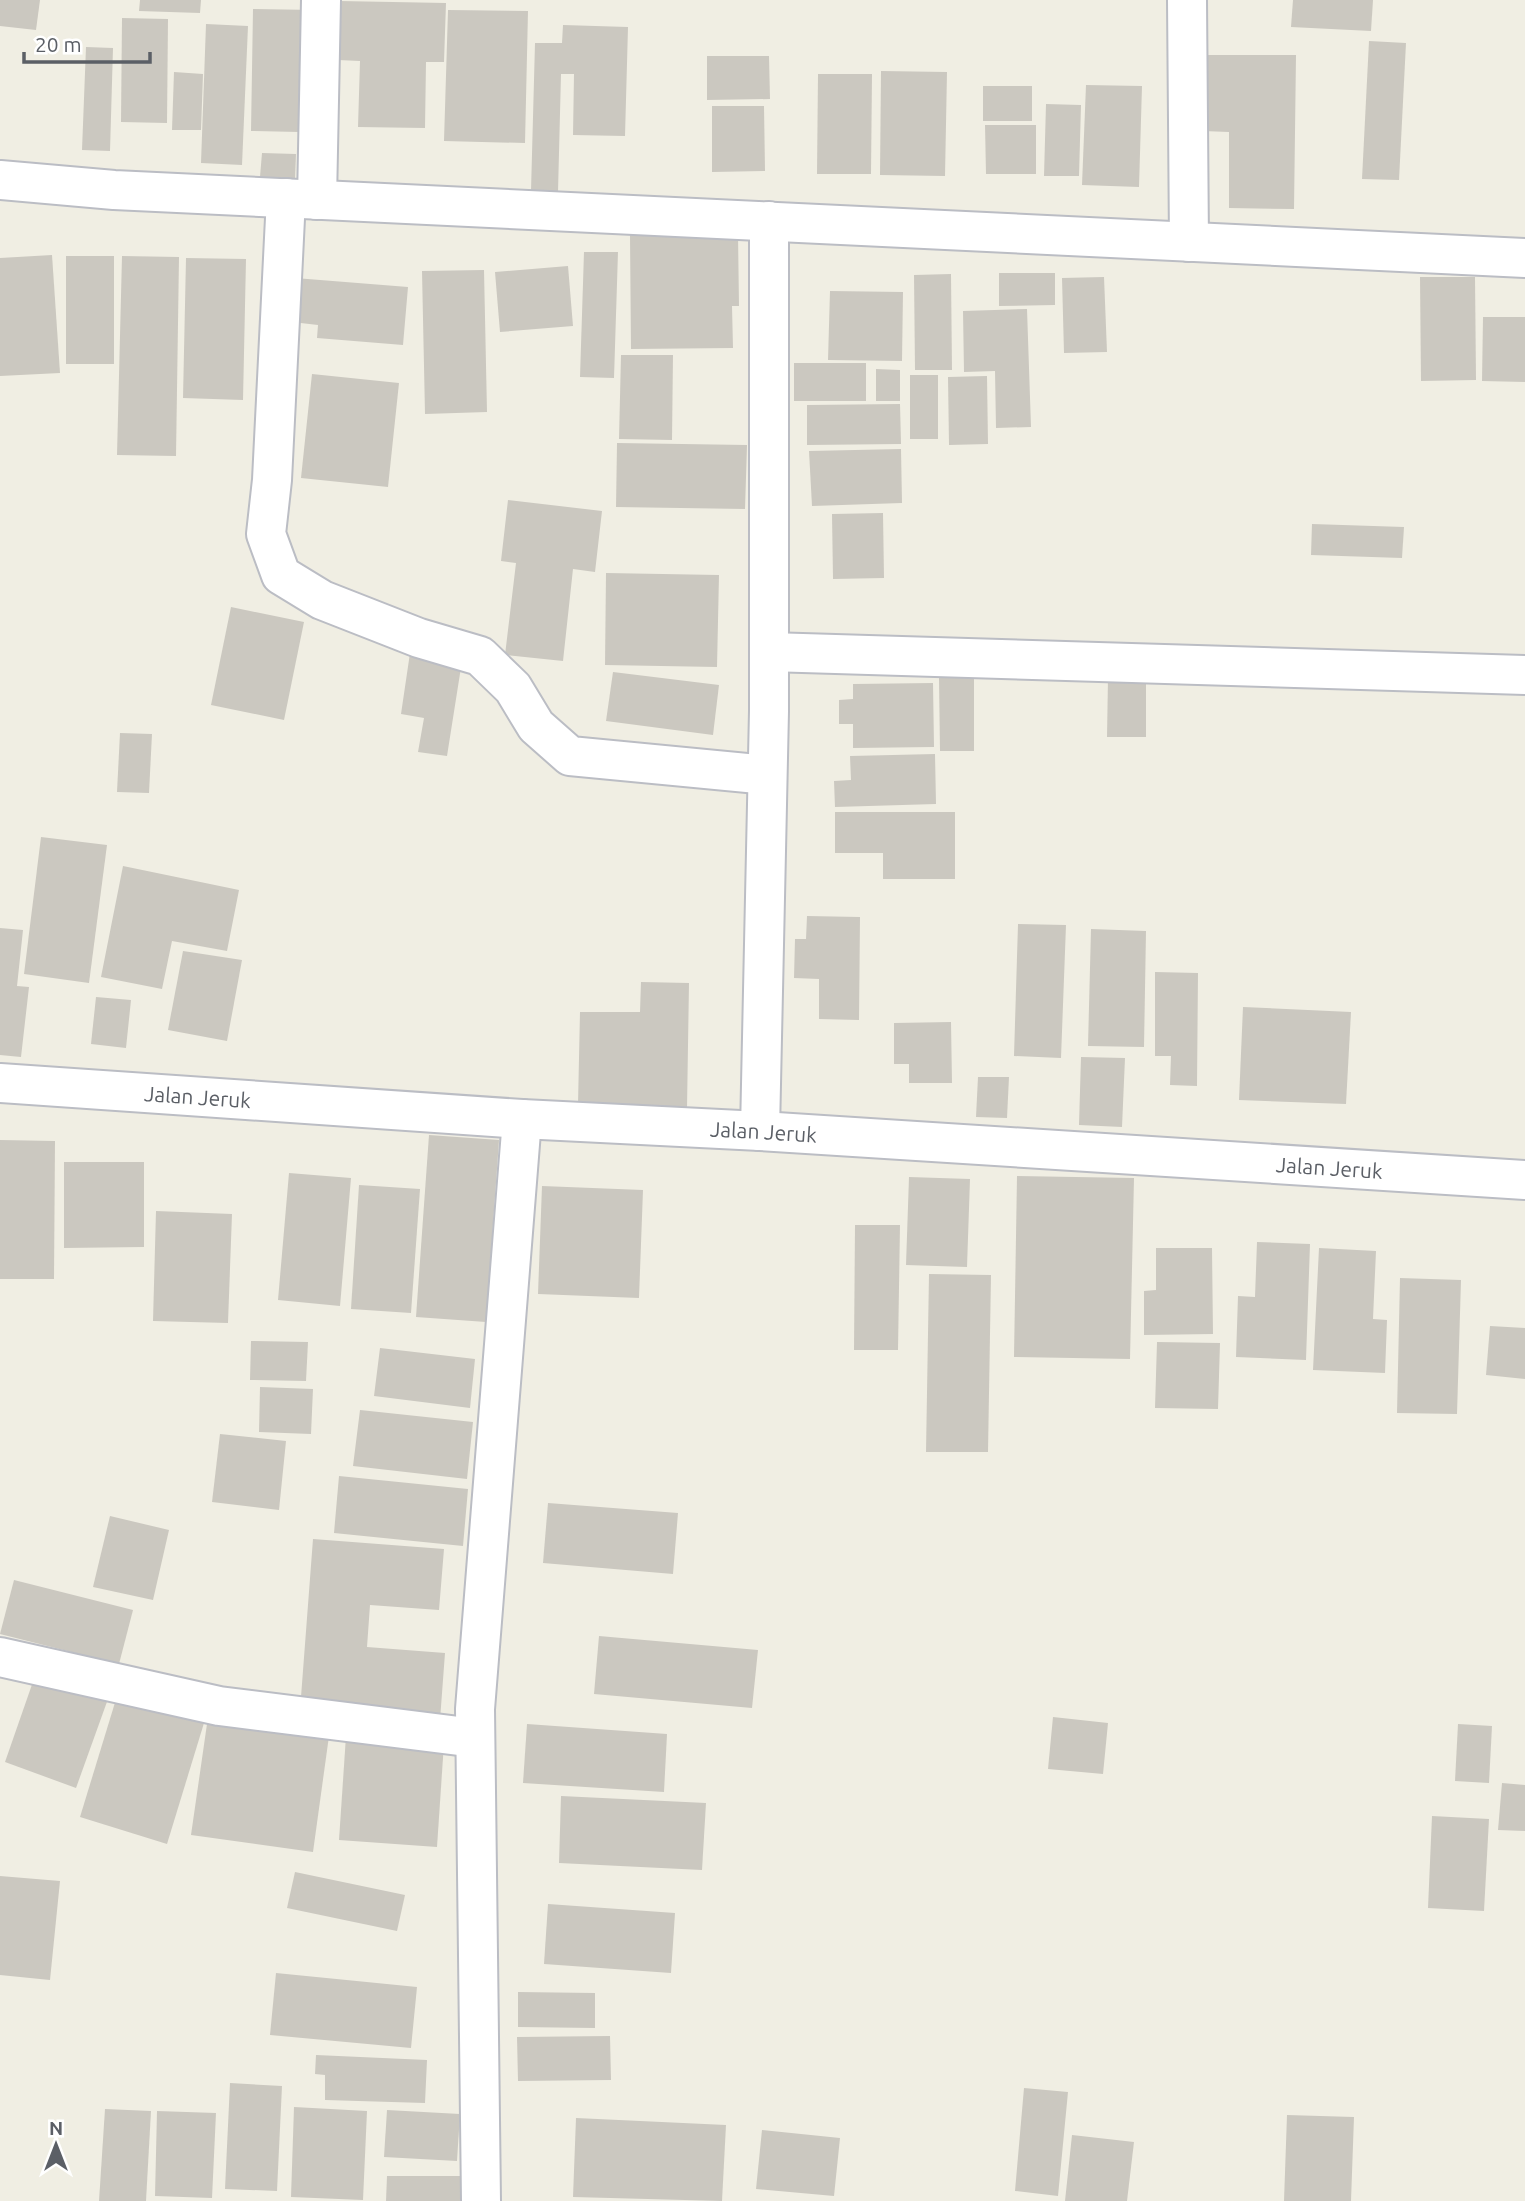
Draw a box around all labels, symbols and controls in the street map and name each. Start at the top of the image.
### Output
scale bar [24,21,150,65]
text: 20 m [35,32,82,56]
street label: Jalan Jeruk [143,1081,252,1112]
street label: Jalan Jeruk [710,1117,818,1147]
street label: Jalan Jeruk [1275,1152,1384,1183]
north arrow [21,2110,91,2180]
text: N [49,2117,63,2139]

